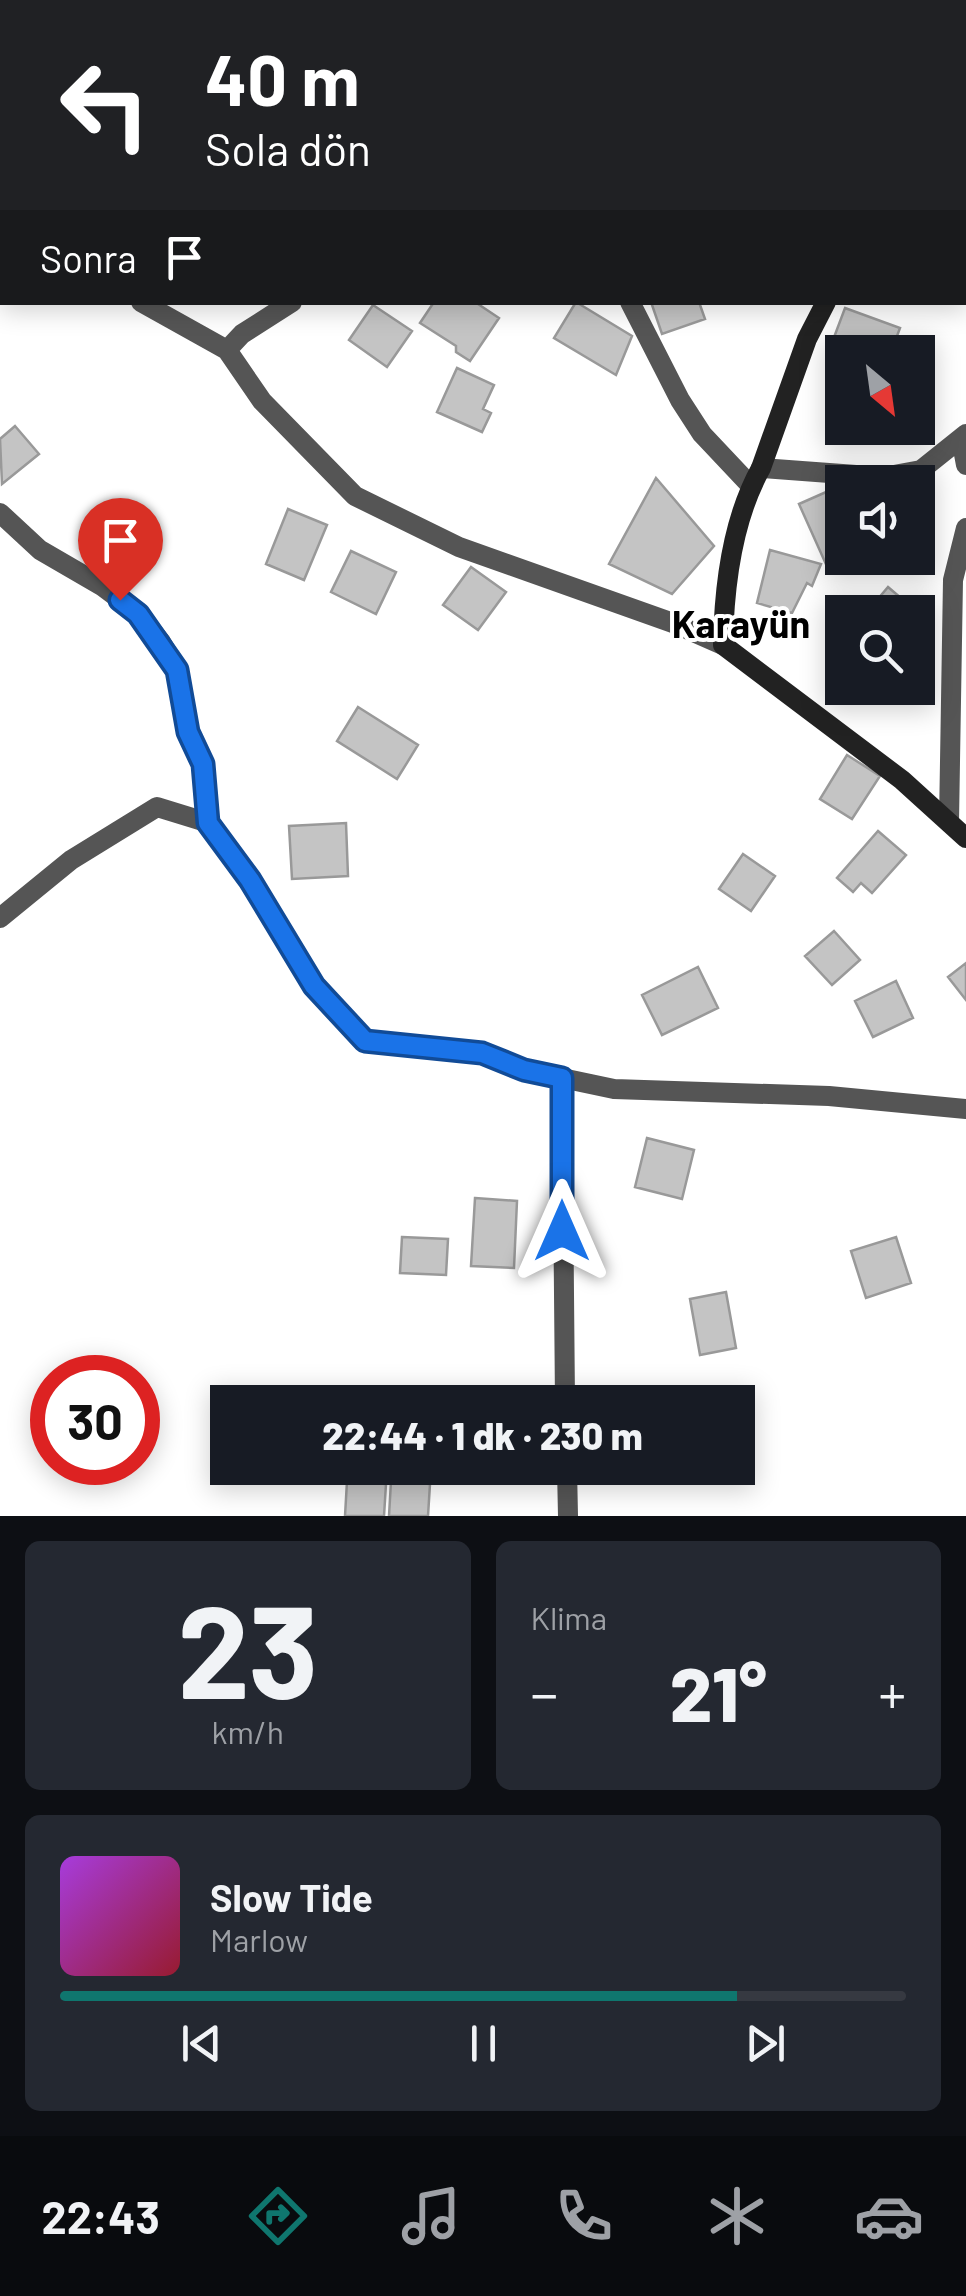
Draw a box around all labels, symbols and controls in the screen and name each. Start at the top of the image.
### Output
text: 40 m [205,36,360,120]
icon: left [40,40,170,170]
text: Sola dön [205,121,371,175]
icon: arrive [157,230,212,285]
text: Sonra [40,235,137,281]
north arrow [825,335,935,445]
map controls [825,335,935,705]
button: sound [825,465,935,575]
pin [78,498,163,601]
icon: arrive [93,513,148,568]
button: search [825,595,935,705]
district label: Karayün [672,600,810,646]
position arrow [510,1179,614,1283]
speed limit sign: 30 [30,1355,160,1485]
text: 22:44 · 1 dk · 230 m [322,1412,643,1458]
text: 23 [177,1569,318,1725]
text: Klima [531,1598,607,1636]
text: 21° [670,1647,767,1737]
text: − [531,1659,558,1725]
text: + [878,1659,906,1725]
text: km/h [212,1712,284,1750]
text: Slow Tide [210,1874,373,1920]
text: Marlow [210,1920,308,1958]
icon: previous [174,2016,229,2071]
icon: pause [456,2016,511,2071]
icon: next [738,2016,793,2071]
icon: directions [243,2181,313,2251]
icon: music [396,2181,466,2251]
icon: phone [549,2181,619,2251]
icon: climate [702,2181,772,2251]
icon: car [854,2181,924,2251]
text: 22:43 [41,2189,160,2243]

